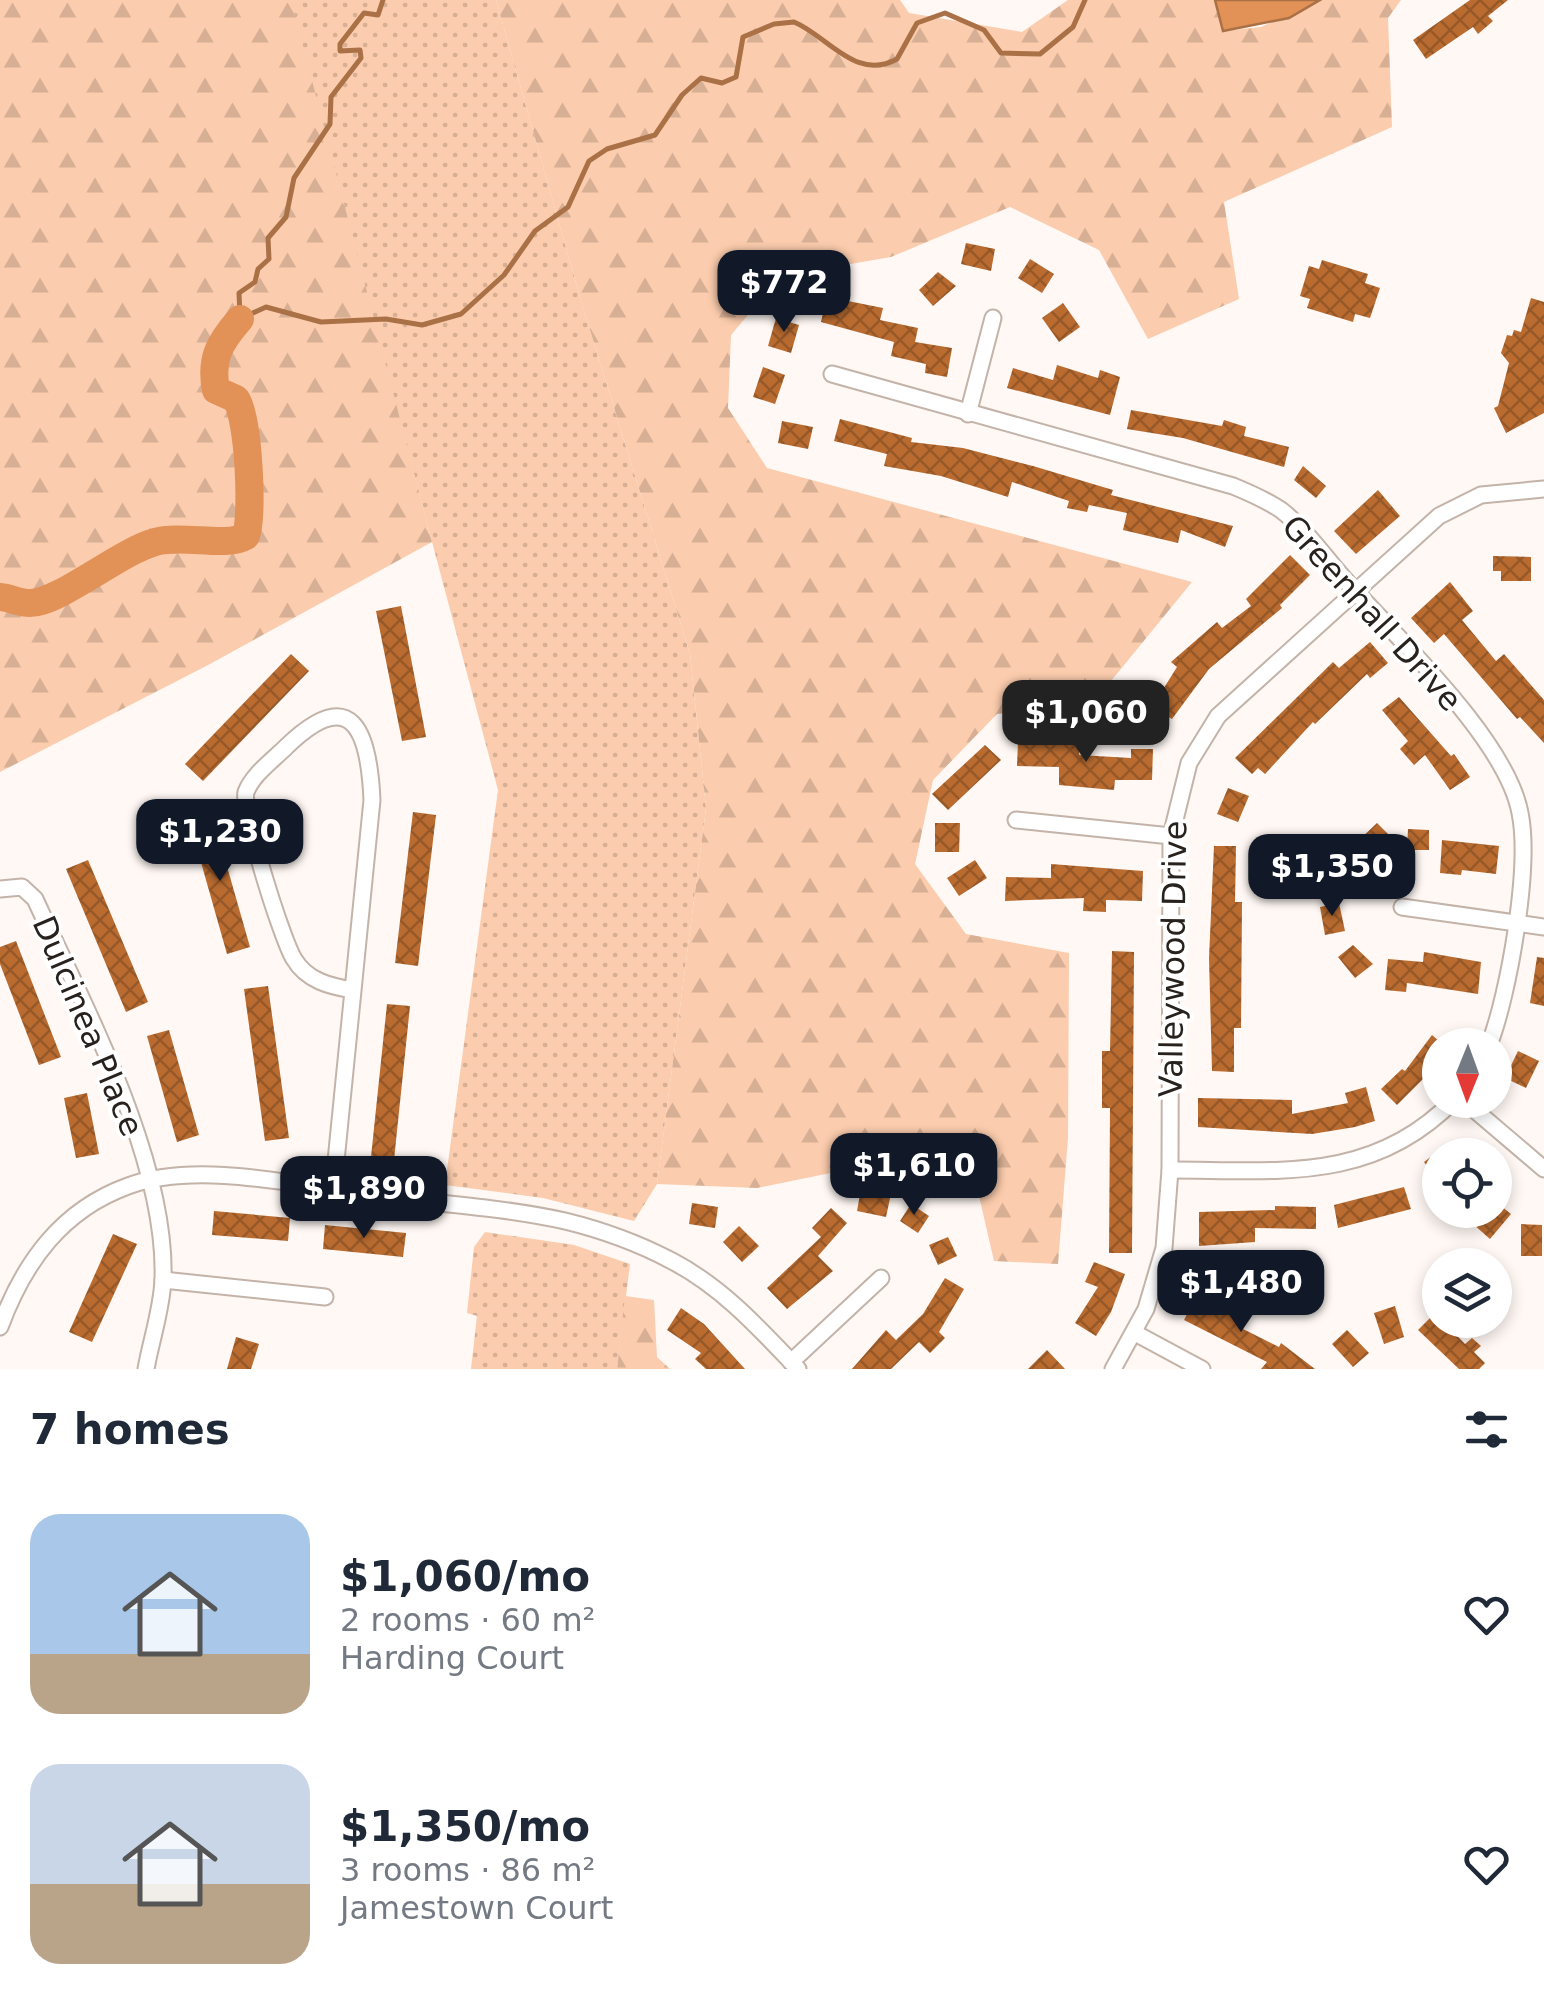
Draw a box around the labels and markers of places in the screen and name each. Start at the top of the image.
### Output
pin: $772 [725,250,843,335]
pin: $1,060 [1005,680,1167,765]
pin: $1,230 [139,799,301,884]
pin: $1,350 [1251,834,1413,919]
pin: $1,610 [833,1133,995,1218]
pin: $1,890 [283,1156,445,1241]
pin: $1,480 [1160,1250,1322,1335]

